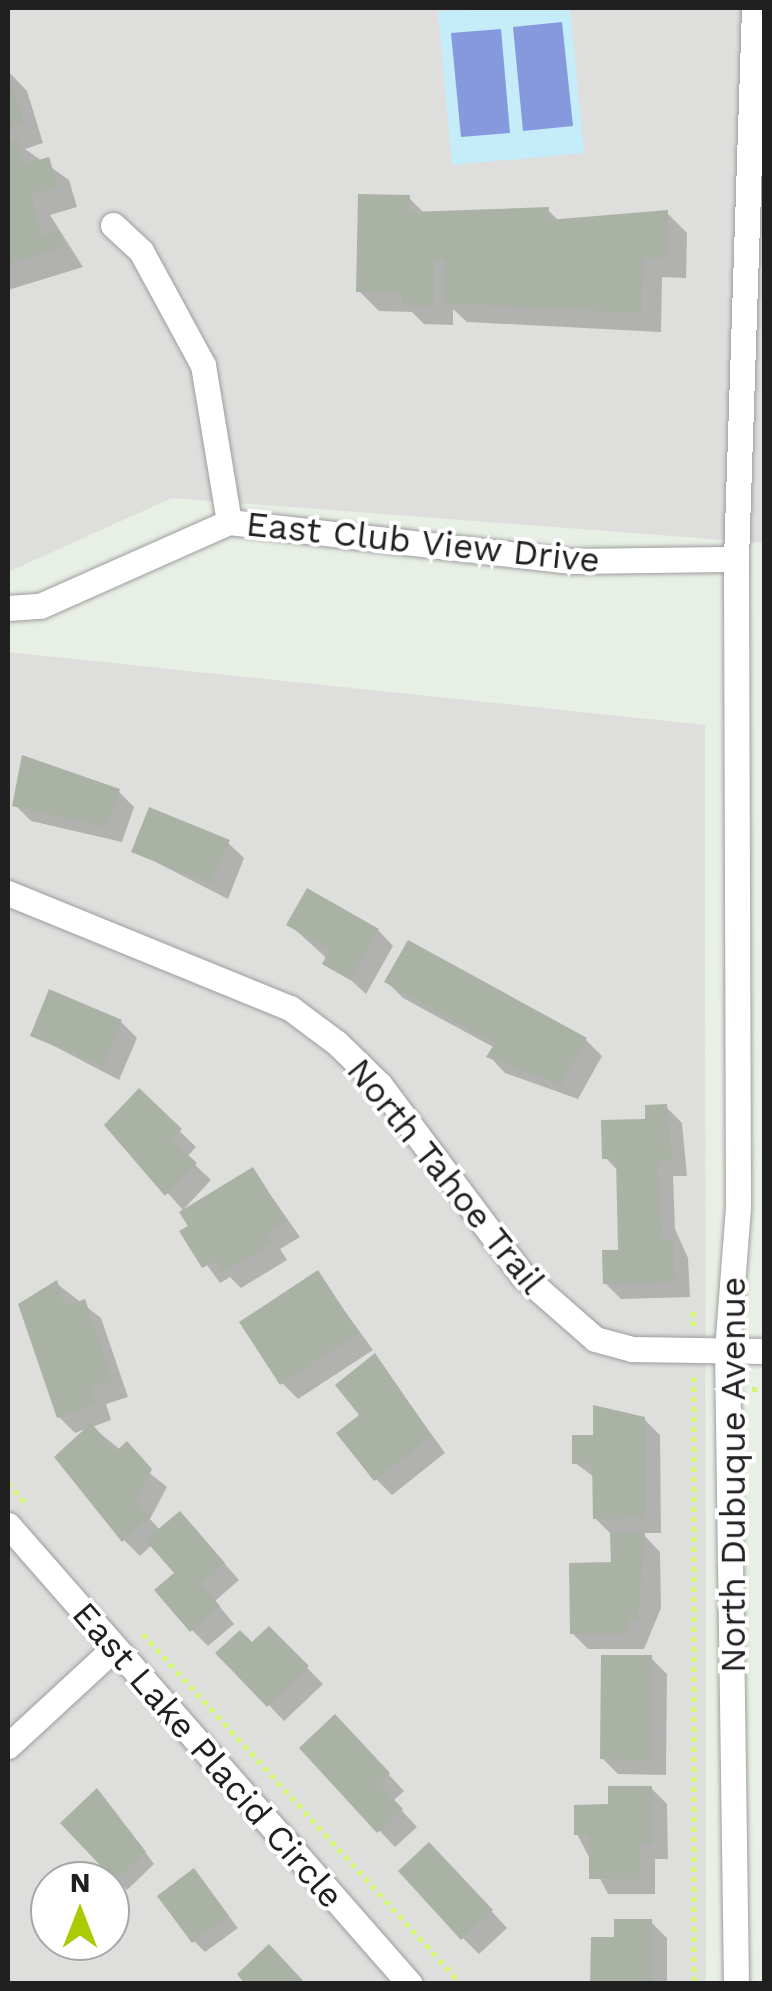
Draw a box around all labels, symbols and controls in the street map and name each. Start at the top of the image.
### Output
street label: East Club View Drive [243,502,603,582]
street label: North Tahoe Trail [338,1049,554,1303]
street label: North Dubuque Avenue [712,1276,754,1674]
street label: East Lake Placid Circle [64,1593,352,1917]
north arrow [30,1861,130,1961]
text: N [70,1866,90,1899]

